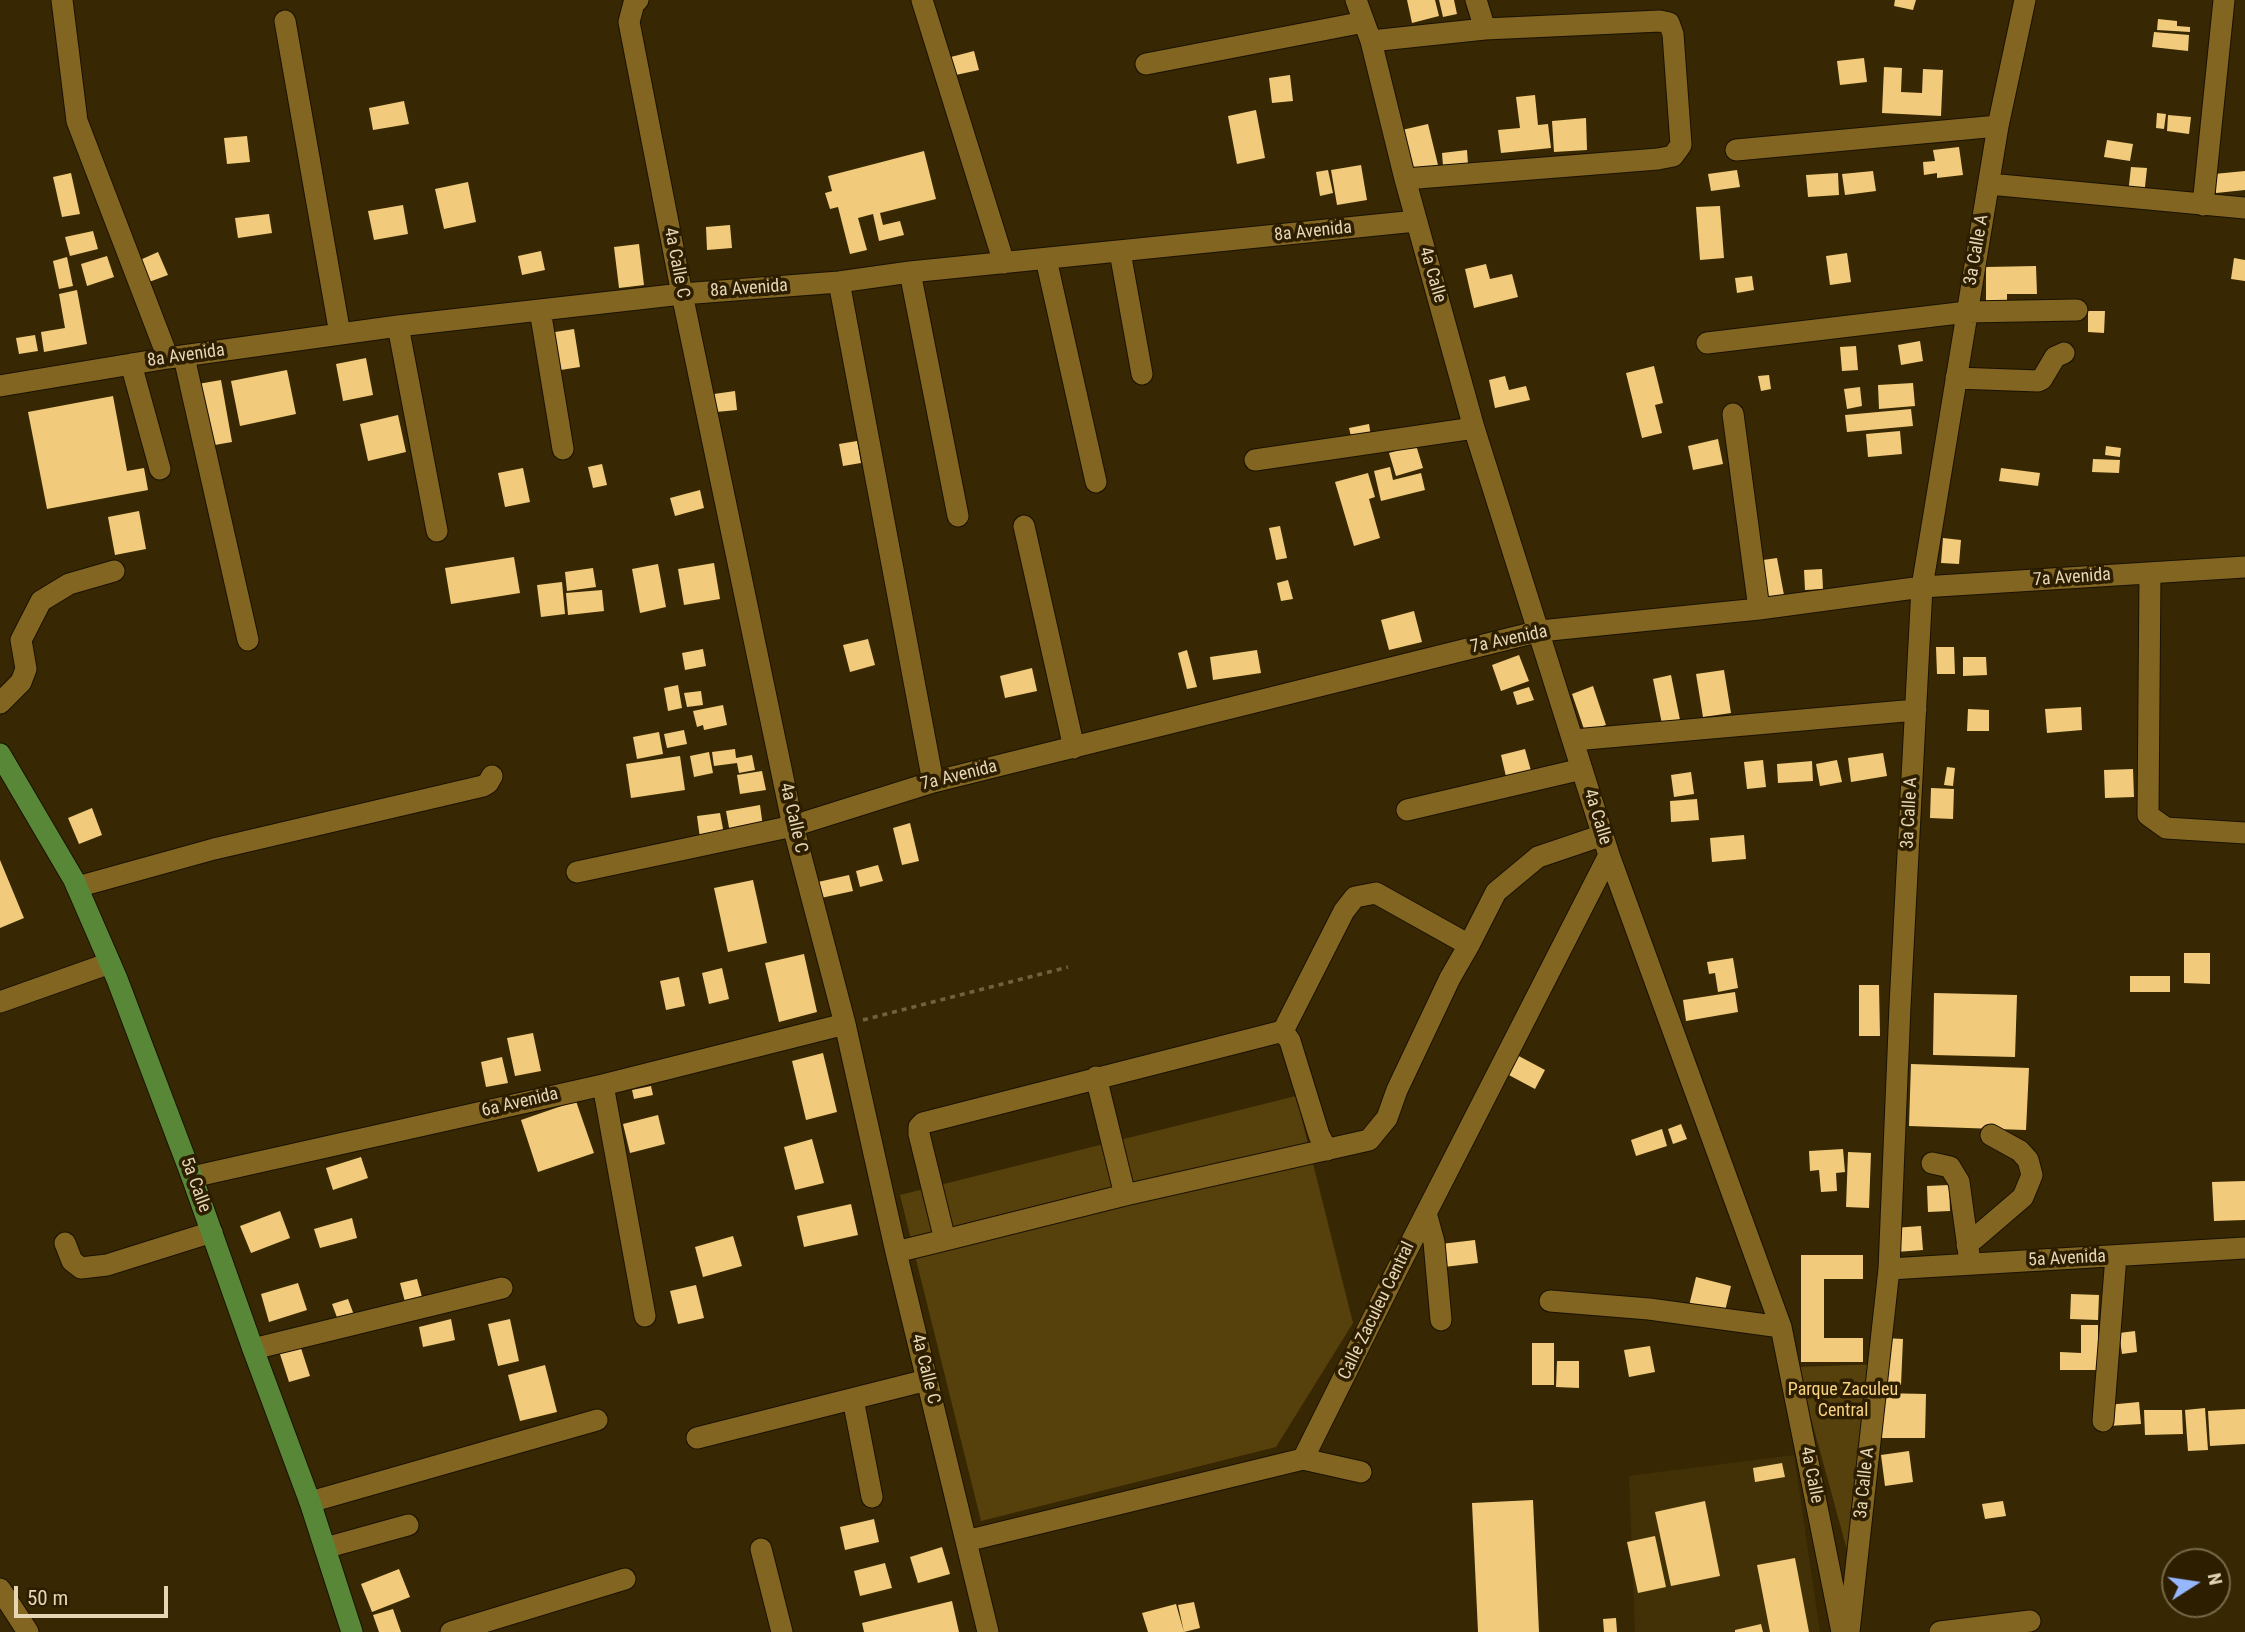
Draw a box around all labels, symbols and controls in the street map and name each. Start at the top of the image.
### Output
street label: 3a Calle A [1960,213,1994,287]
street label: 8a Avenida [1273,217,1353,247]
street label: 4a Calle C [659,226,693,300]
street label: 4a Calle [1414,245,1450,305]
street label: 8a Avenida [709,276,789,302]
street label: 8a Avenida [146,340,226,372]
street label: 7a Avenida [2032,565,2112,591]
street label: 7a Avenida [1469,621,1549,659]
street label: 7a Avenida [919,756,999,796]
street label: 3a Calle A [1897,777,1923,849]
street label: 4a Calle C [774,781,812,855]
street label: 4a Calle [1578,787,1616,847]
street label: 6a Avenida [480,1084,560,1122]
street label: 5a Calle [175,1154,215,1216]
street label: Calle Zaculeu Central [1334,1239,1420,1383]
street label: 5a Avenida [2027,1246,2107,1272]
street label: 4a Calle C [906,1332,944,1406]
park label: Parque Zaculeu Central [1788,1379,1898,1422]
street label: 4a Calle [1795,1445,1827,1505]
street label: 3a Calle A [1851,1446,1879,1520]
north arrow [2161,1548,2231,1618]
text: N [2203,1571,2228,1587]
scale bar [18,1572,172,1616]
text: 50 m [27,1586,68,1610]

